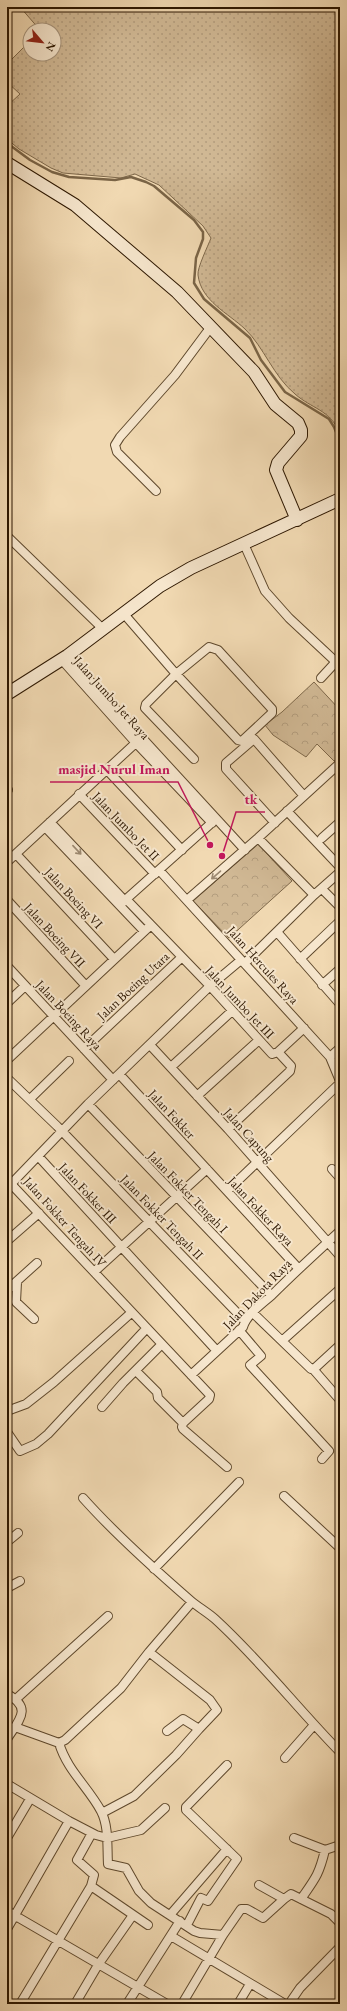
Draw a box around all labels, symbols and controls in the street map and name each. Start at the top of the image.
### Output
north arrow [22,22,62,62]
text: N [43,39,59,54]
street label: Jalan Jumbo Jet Raya [70,652,154,744]
callout: masjid Nurul Iman [50,756,178,782]
text: masjid Nurul Iman [58,760,170,778]
callout: tk [236,786,265,812]
street label: Jalan Jumbo Jet II [88,787,164,865]
text: tk [245,790,258,808]
one-way arrow [72,845,81,855]
street label: Jalan Boeing VI [41,863,107,933]
one-way arrow [211,870,221,879]
street label: Jalan Boeing VII [20,898,90,971]
street label: Jalan Hercules Raya [223,922,303,1008]
street label: Jalan Boeing Utara [92,947,173,1025]
street label: Jalan Jumbo Jet III [201,961,279,1043]
street label: Jalan Boeing Raya [31,976,106,1054]
street label: Jalan Fokker [144,1085,200,1143]
street label: Jalan Capung [219,1103,278,1166]
street label: Jalan Fokker Tengah I [144,1147,232,1237]
street label: Jalan Fokker III [55,1158,121,1228]
street label: Jalan Fokker Tengah II [116,1170,208,1264]
street label: Jalan Fokker Tengah IV [19,1172,111,1271]
street label: Jalan Fokker Raya [224,1172,298,1250]
street label: Jalan Dakota Raya [218,1255,296,1334]

